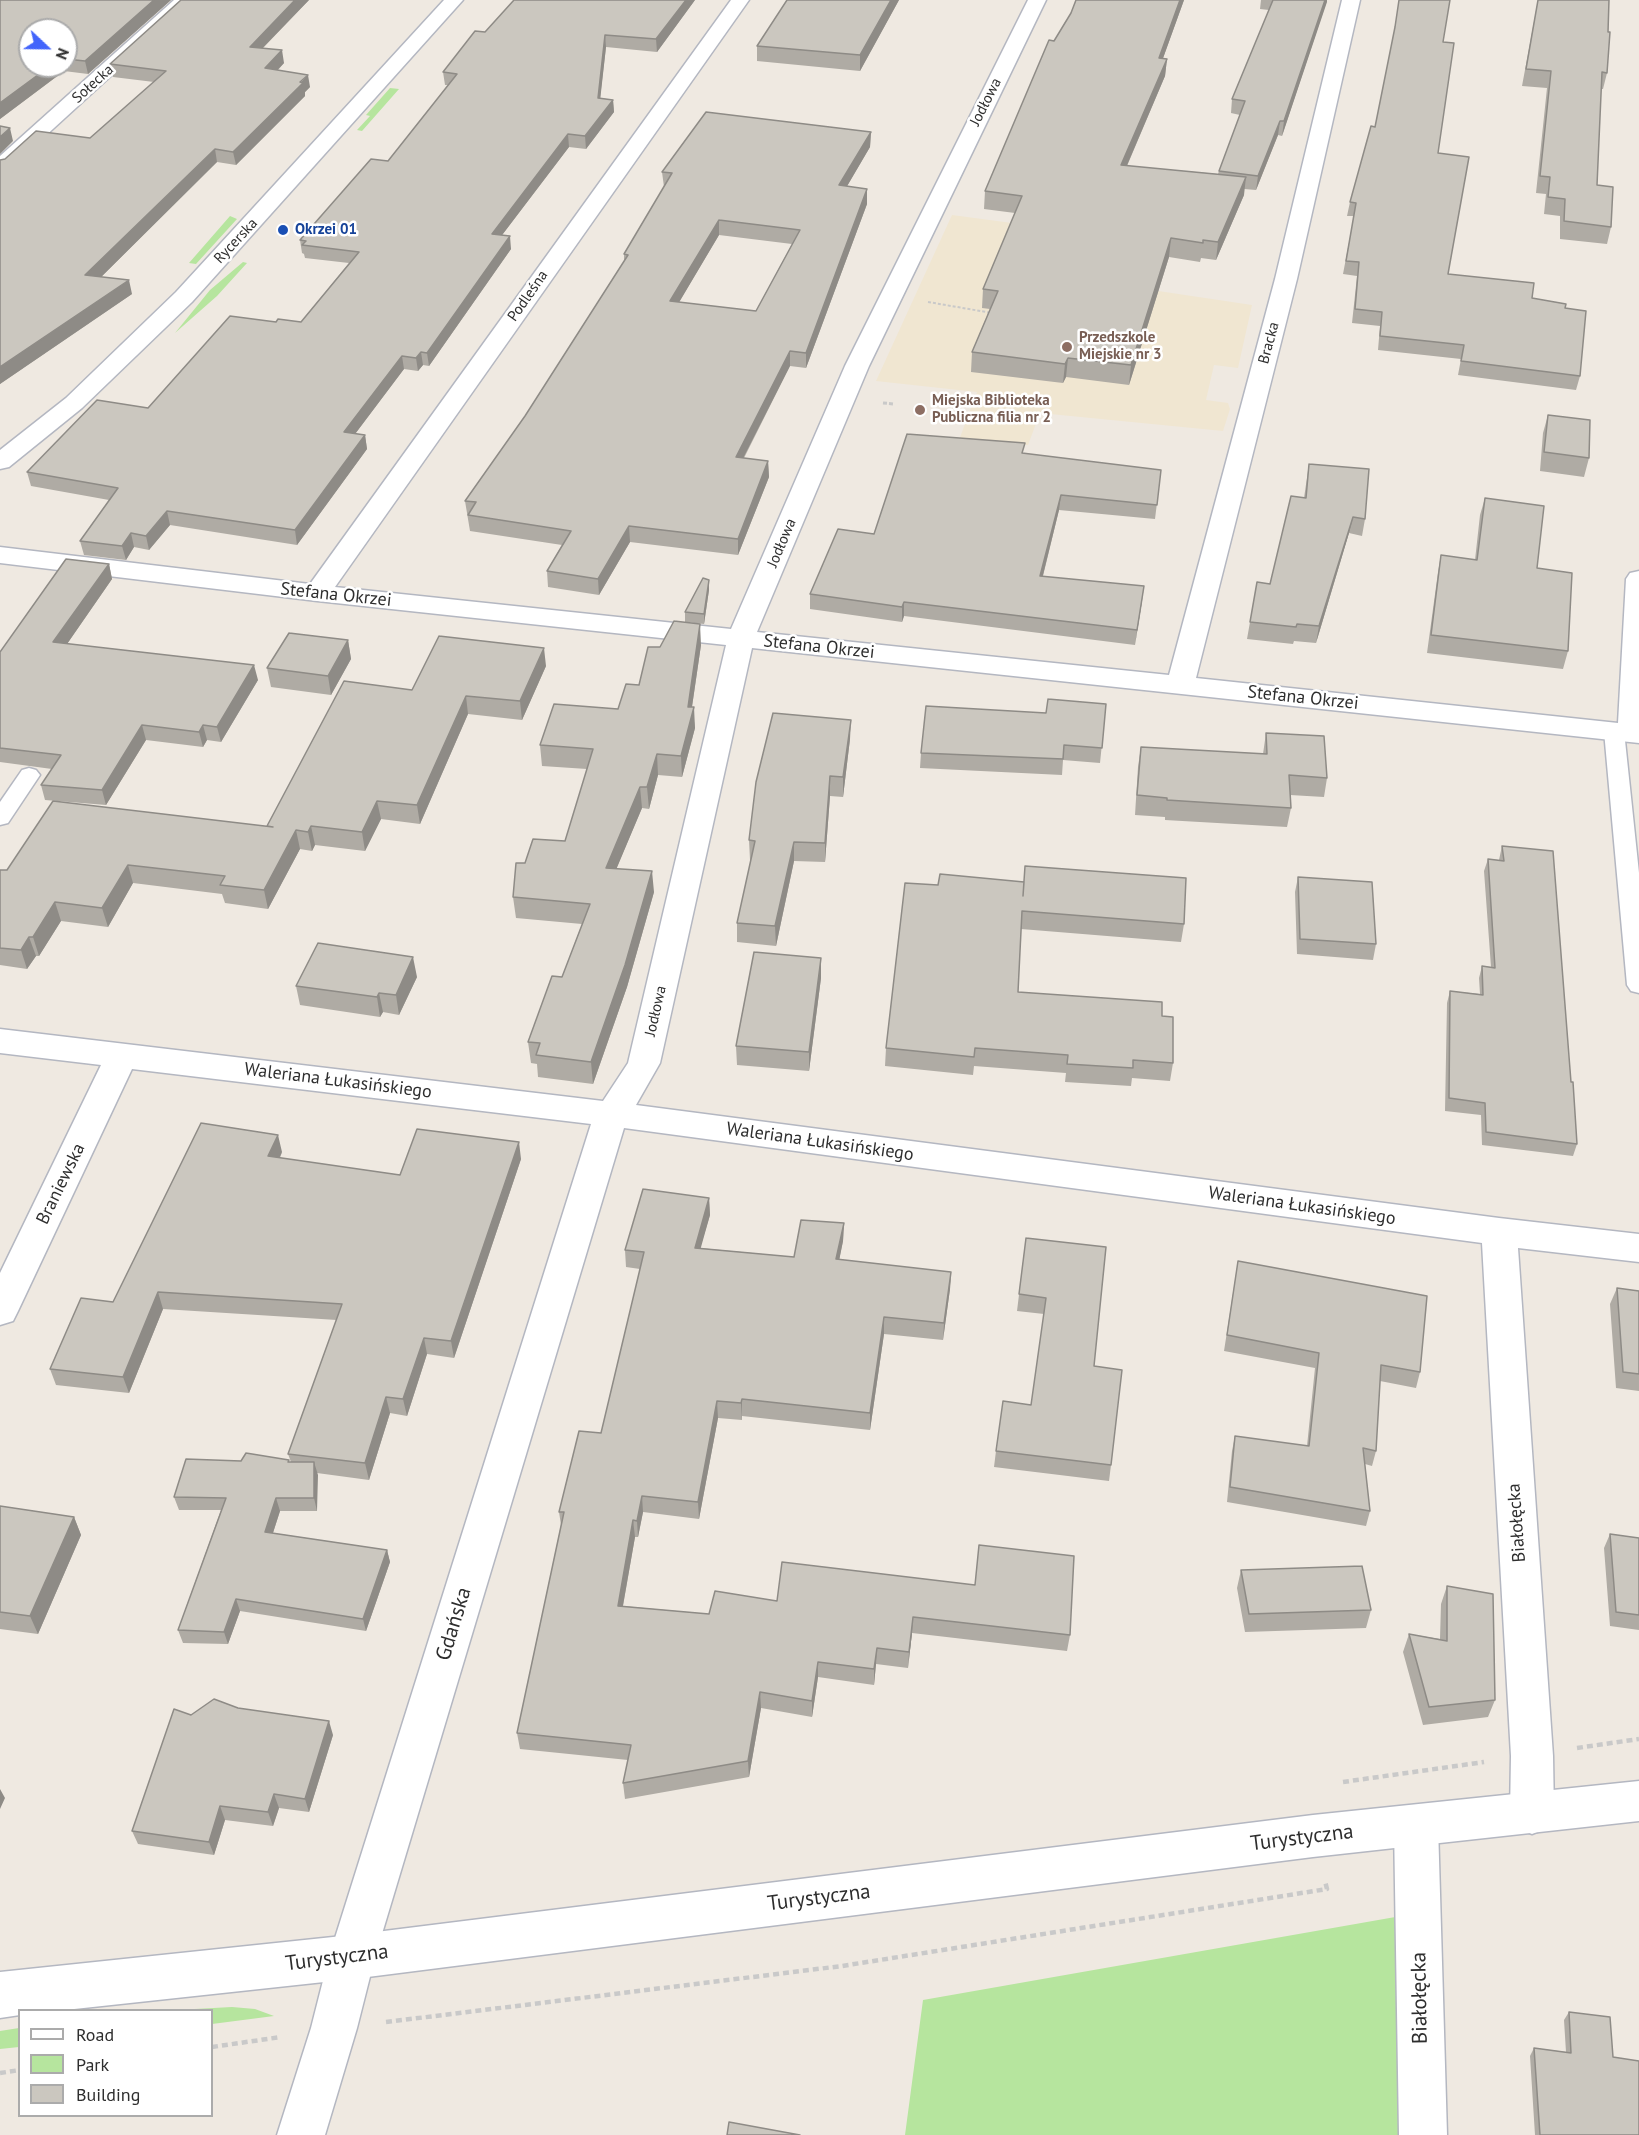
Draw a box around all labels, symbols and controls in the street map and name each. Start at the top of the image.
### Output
north arrow [18,18,78,78]
text: N [52,45,74,63]
street label: Sołecka [69,61,117,107]
street label: Jodłowa [966,75,1006,129]
street label: Rycerska [211,215,261,267]
place label: Okrzei 01 [295,221,357,239]
marker: Okrzei 01 [276,223,290,237]
street label: Podleśna [504,267,552,325]
street label: Bracka [1255,320,1283,366]
place label: Przedszkole Miejskie nr 3 [1079,329,1162,364]
marker: Przedszkole Miejskie nr 3 [1060,340,1074,354]
place label: Miejska Biblioteka Publiczna filia nr 2 [932,392,1051,427]
marker: Miejska Biblioteka Publiczna filia nr 2 [913,403,927,417]
street label: Jodłowa [764,516,800,570]
street label: Stefana Okrzei [279,578,393,612]
street label: Stefana Okrzei [762,630,876,664]
street label: Stefana Okrzei [1246,681,1360,715]
street label: Jodłowa [641,984,671,1038]
street label: Waleriana Łukasińskiego [243,1059,433,1103]
street label: Waleriana Łukasińskiego [725,1118,915,1166]
street label: Braniewska [32,1140,90,1228]
street label: Waleriana Łukasińskiego [1207,1182,1397,1230]
street label: Białołęcka [1503,1483,1531,1563]
street label: Gdańska [431,1584,477,1664]
street label: Turystyczna [1249,1819,1355,1857]
street label: Turystyczna [766,1879,872,1917]
street label: Turystyczna [284,1939,390,1977]
street label: Białołęcka [1407,1952,1433,2044]
legend [18,2009,213,2117]
text: Road [76,2023,114,2046]
text: Park [76,2053,109,2076]
text: Building [76,2083,140,2106]

